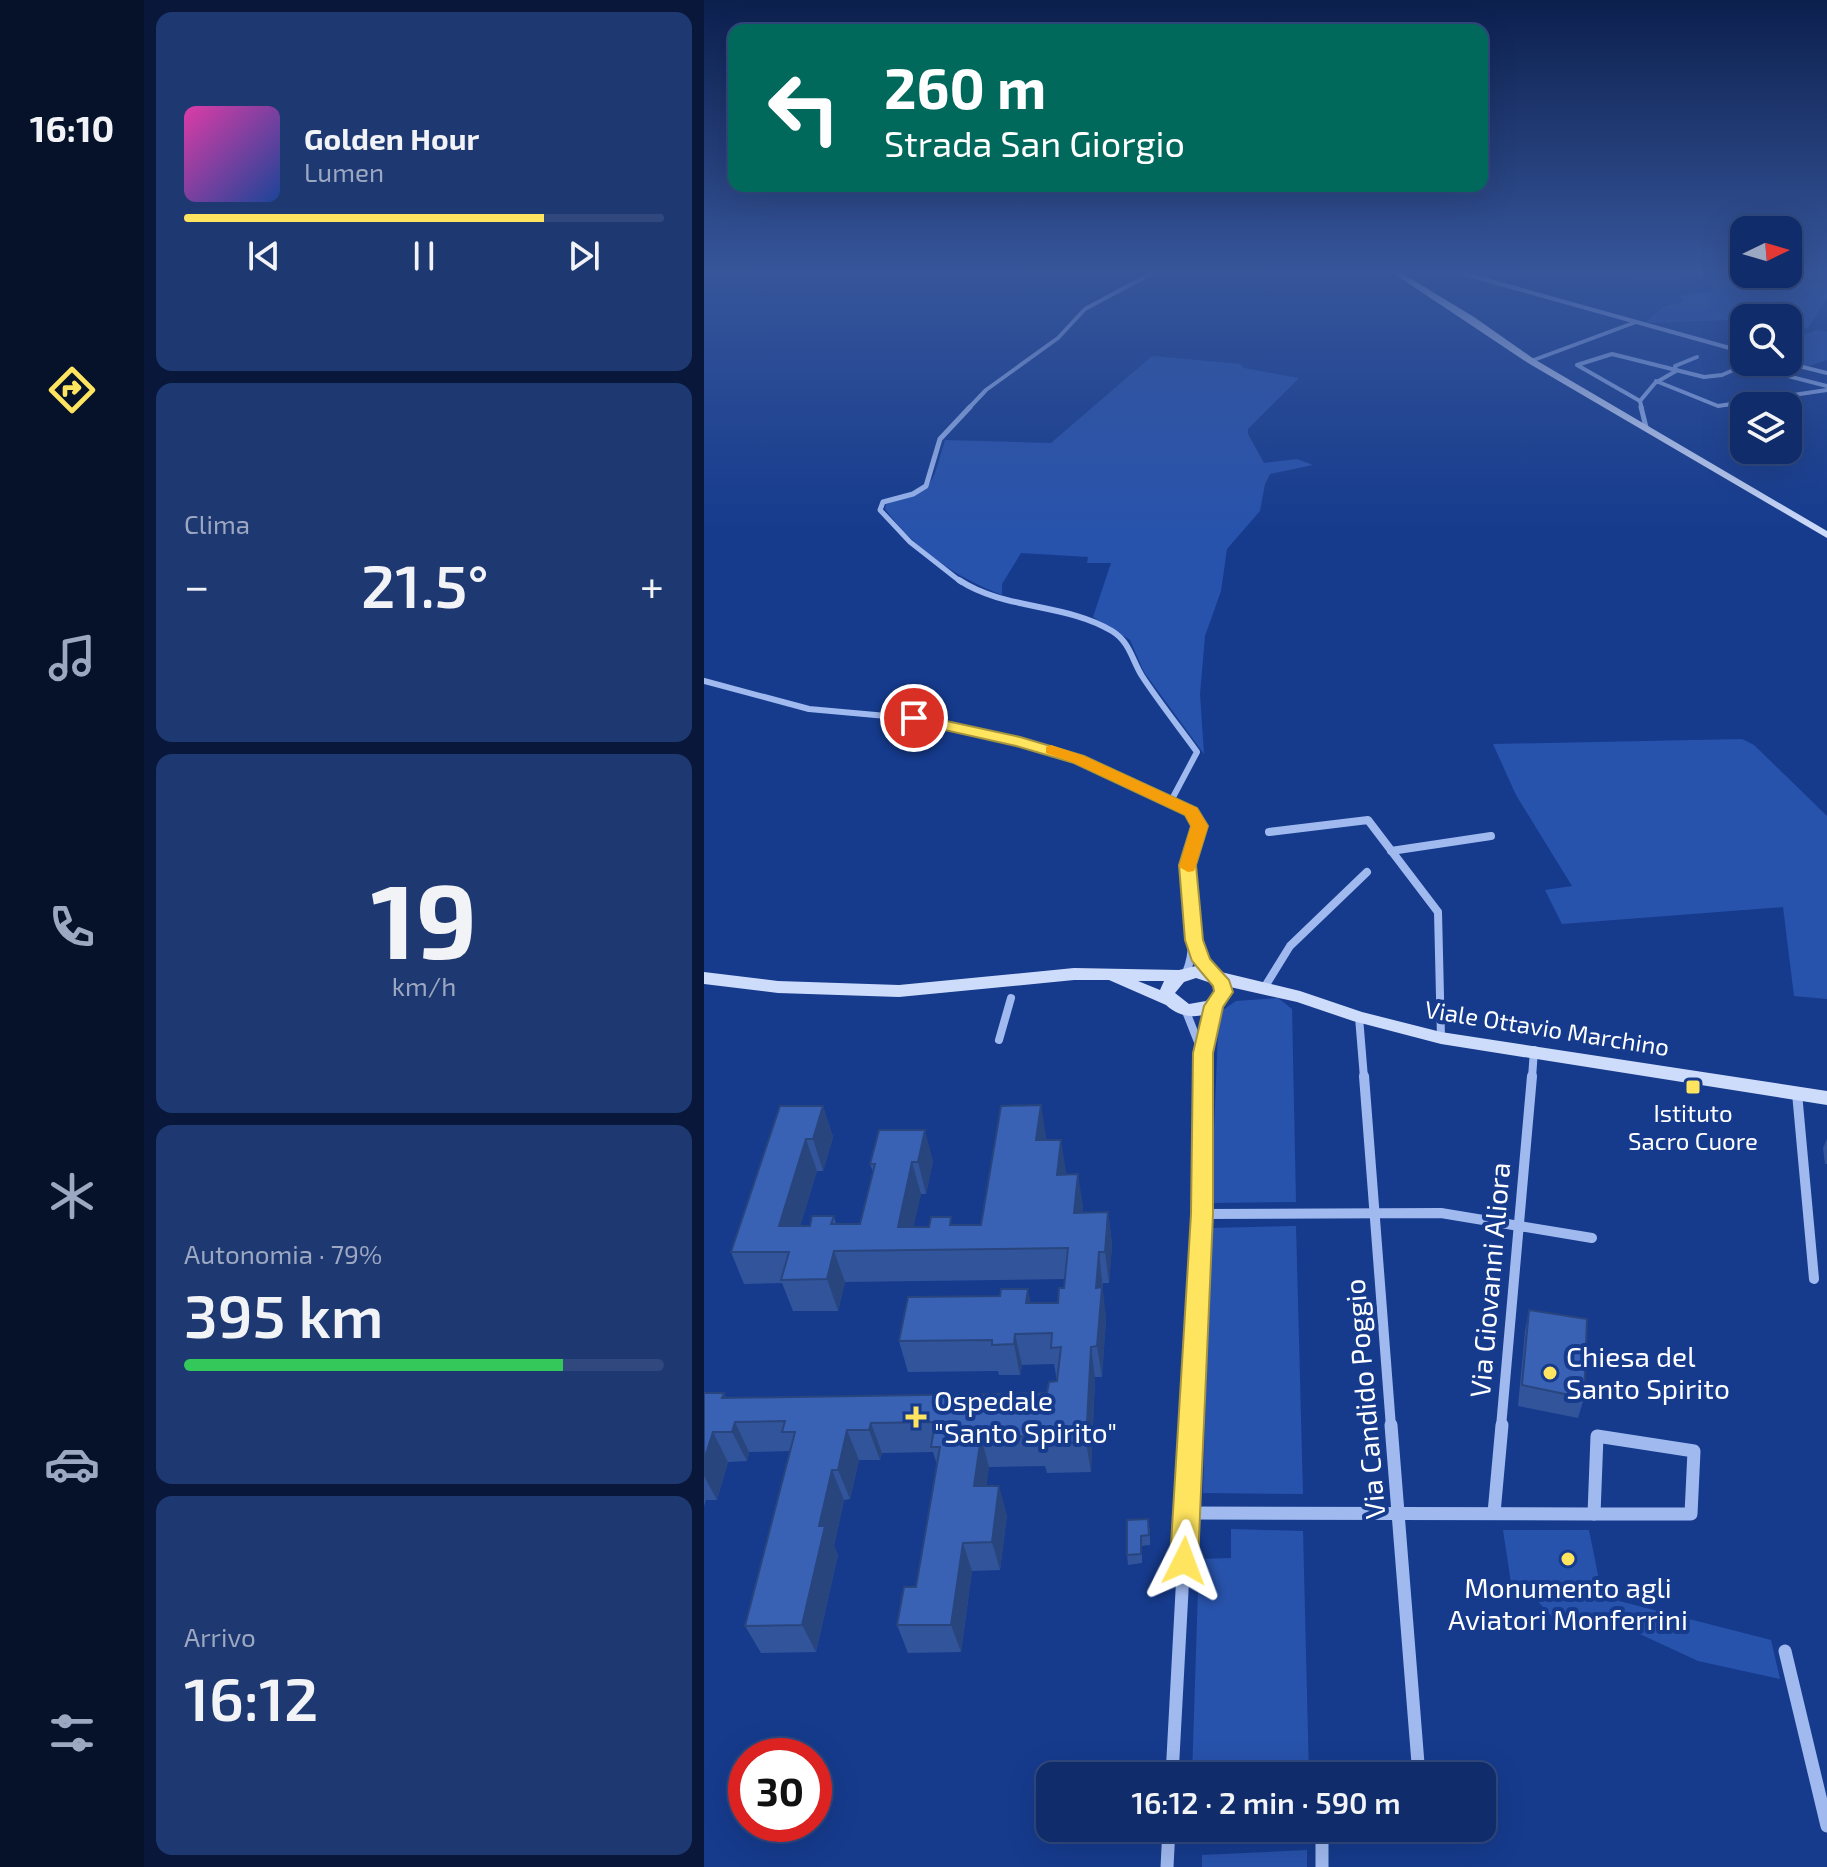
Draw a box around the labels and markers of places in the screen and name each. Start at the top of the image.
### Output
pin [880,684,948,752]
marker: Istituto Sacro Cuore [1684,1078,1702,1096]
place label: Istituto Sacro Cuore [1628,1098,1758,1155]
place label: Chiesa del Santo Spirito [1566,1339,1730,1405]
marker: Chiesa del Santo Spirito [1541,1364,1559,1382]
place label: Ospedale "Santo Spirito" [934,1383,1117,1449]
marker: Ospedale "Santo Spirito" [905,1406,927,1428]
marker: Monumento agli Aviatori Monferrini [1559,1550,1577,1568]
place label: Monumento agli Aviatori Monferrini [1448,1570,1688,1636]

